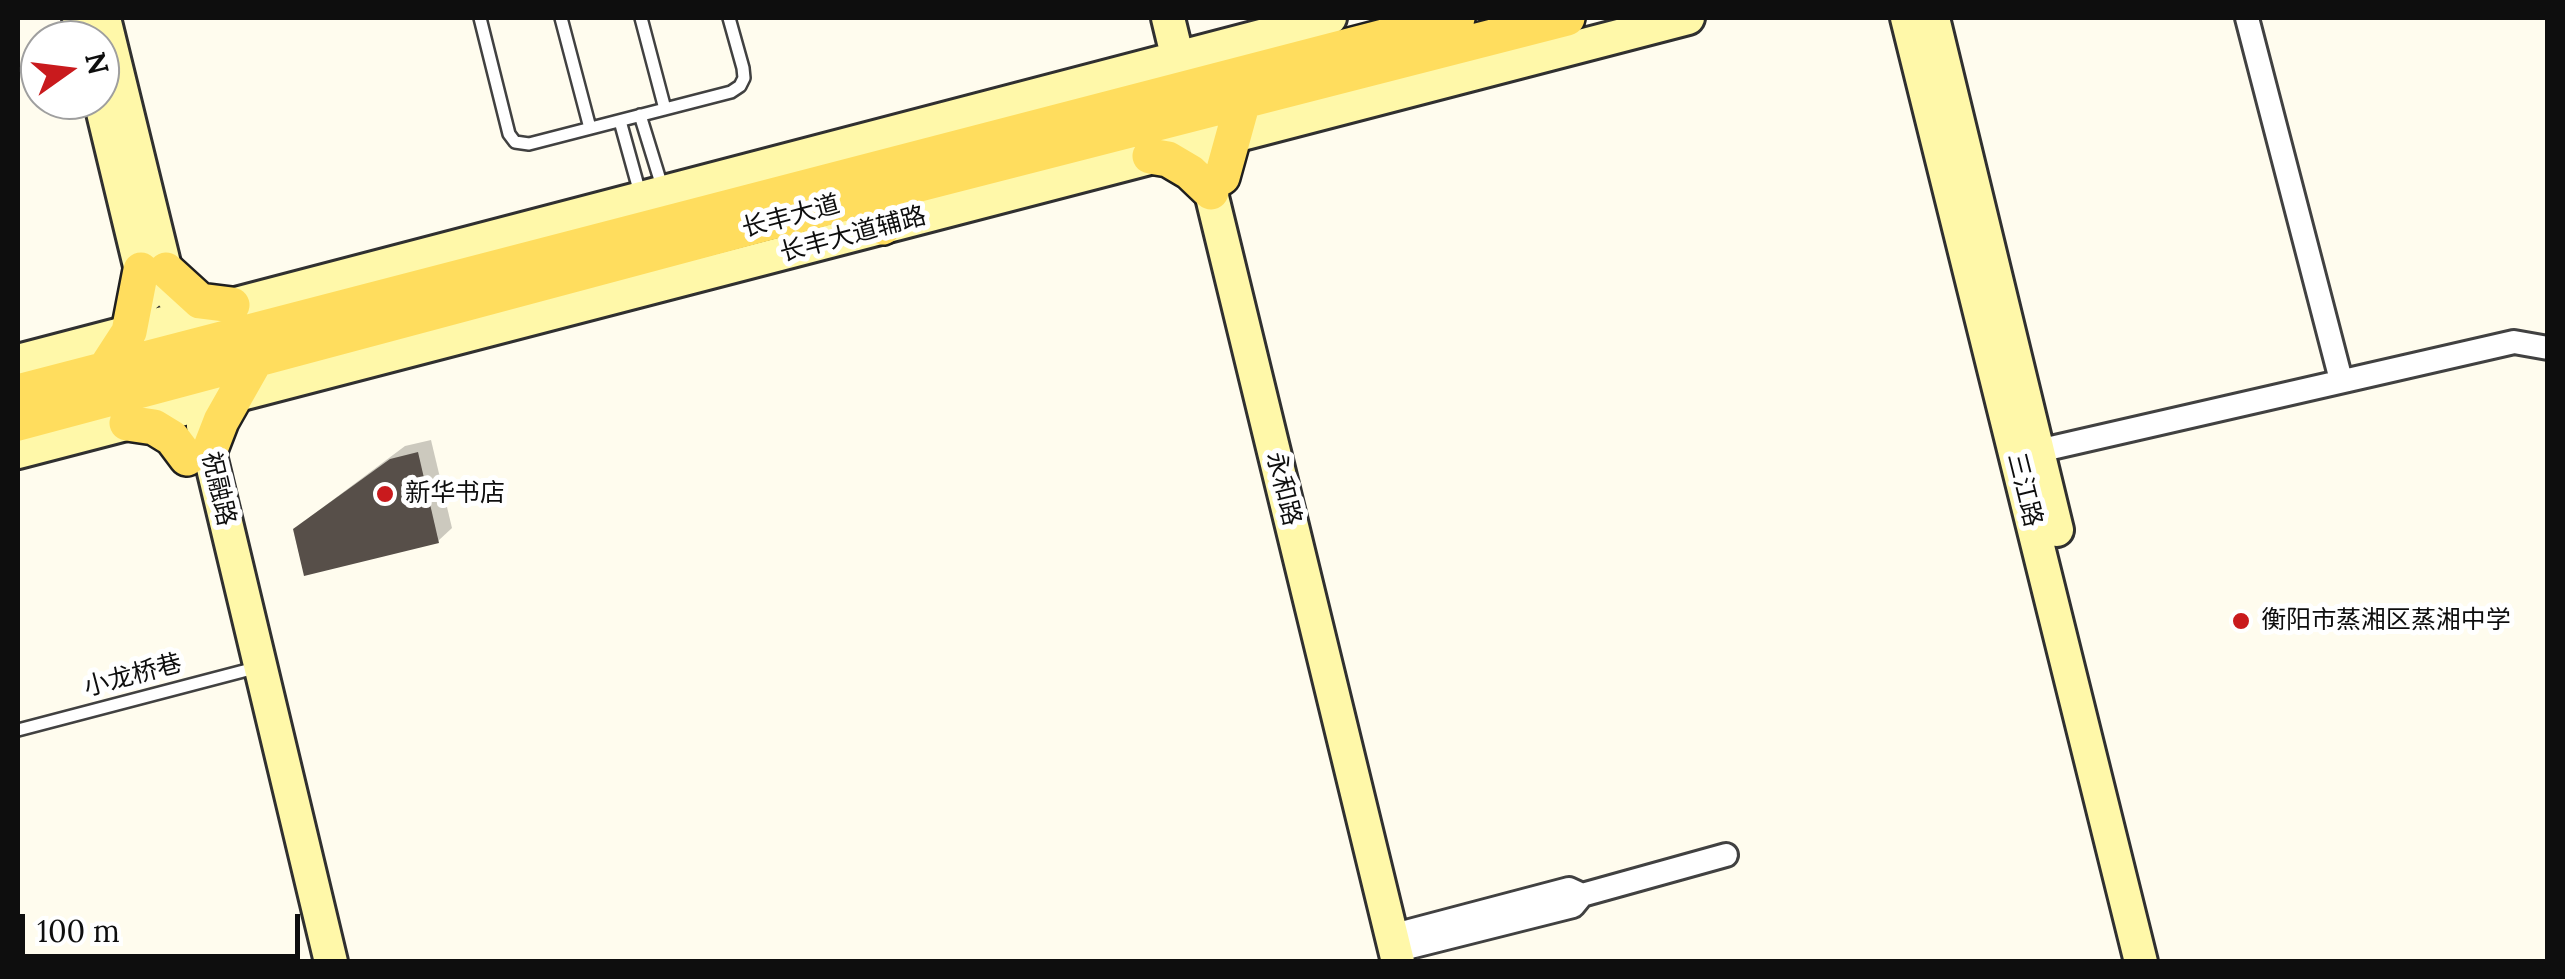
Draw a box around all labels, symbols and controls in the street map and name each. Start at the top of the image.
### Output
north arrow [20,20,120,120]
text: N [77,48,117,78]
street label: 长丰大道 [739,190,843,244]
street label: 长丰大道辅路 [777,201,929,269]
street label: 祝融路 [195,449,241,529]
street label: 永和路 [1259,449,1307,529]
street label: 三江路 [2000,450,2048,530]
place label: 新华书店 [405,479,505,509]
marker: 新华书店 [374,483,396,505]
place label: 衡阳市蒸湘区蒸湘中学 [2261,606,2511,636]
marker: 衡阳市蒸湘区蒸湘中学 [2230,610,2252,632]
street label: 小龙桥巷 [81,649,185,703]
scale bar [25,894,305,956]
text: 100 m [37,912,120,950]

